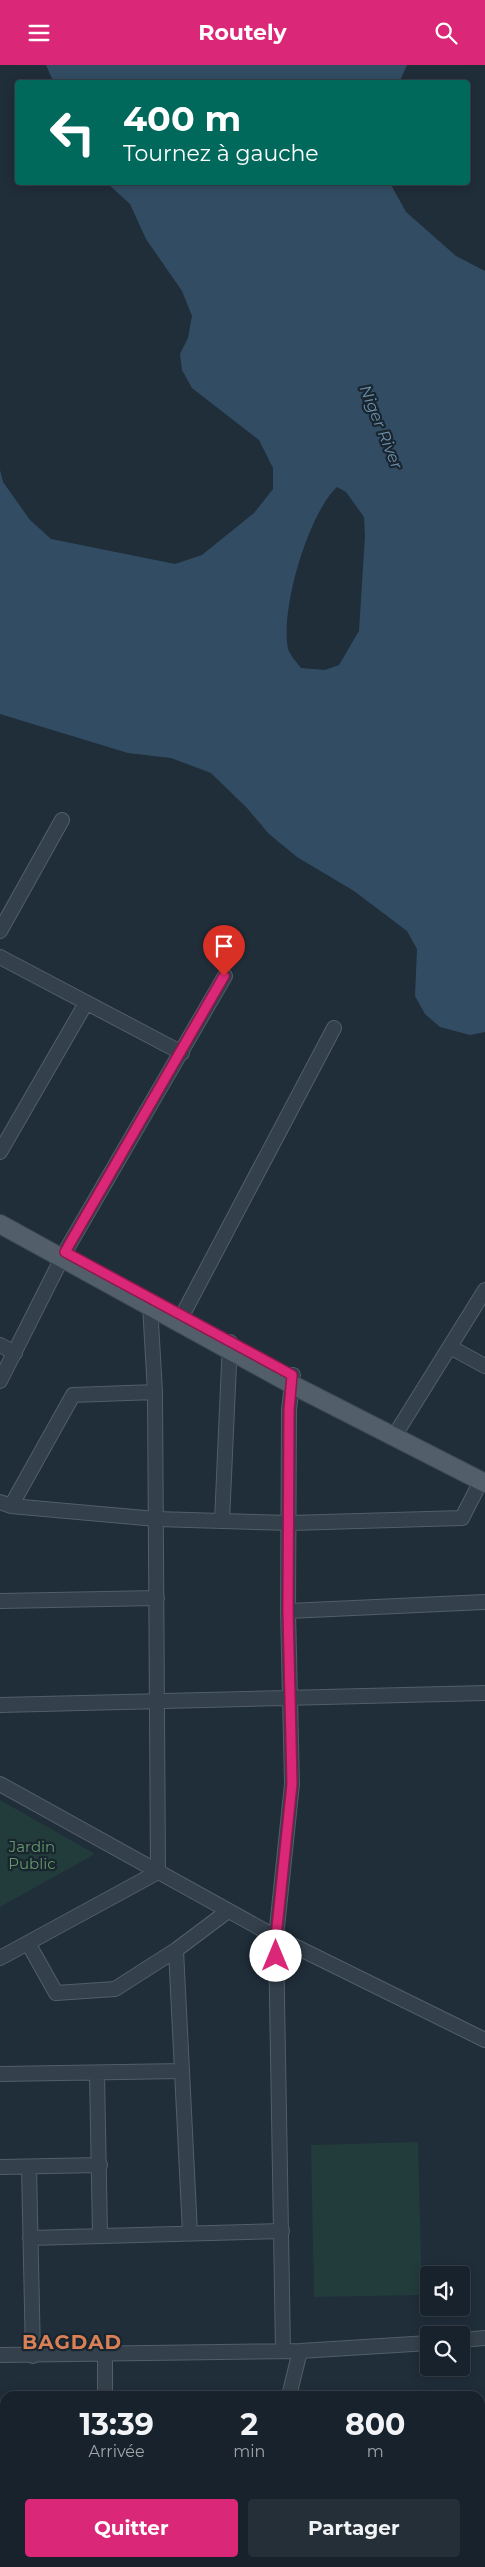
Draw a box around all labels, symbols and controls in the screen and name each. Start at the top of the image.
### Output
icon: menu [25,19,53,47]
text: Routely [198,19,287,46]
icon: search [432,19,460,47]
text: 400 m [123,97,241,140]
icon: left [40,100,105,165]
text: Tournez à gauche [123,140,319,167]
water label: Niger River [356,382,407,472]
pin [203,925,245,976]
icon: arrive [210,932,238,960]
park label: Jardin Public [8,1837,56,1873]
position arrow [249,1929,301,1981]
map controls [420,2266,470,2376]
button: sound [420,2266,470,2316]
button: search [420,2326,470,2376]
district label: BAGDAD [22,2330,122,2354]
text: 13:39 [80,2406,154,2443]
text: 2 [240,2406,258,2443]
text: 800 [345,2406,405,2443]
text: Arrivée [89,2442,145,2461]
text: min [233,2442,265,2461]
text: m [367,2442,384,2461]
button: Quitter [25,2499,238,2557]
button: Partager [248,2499,460,2557]

